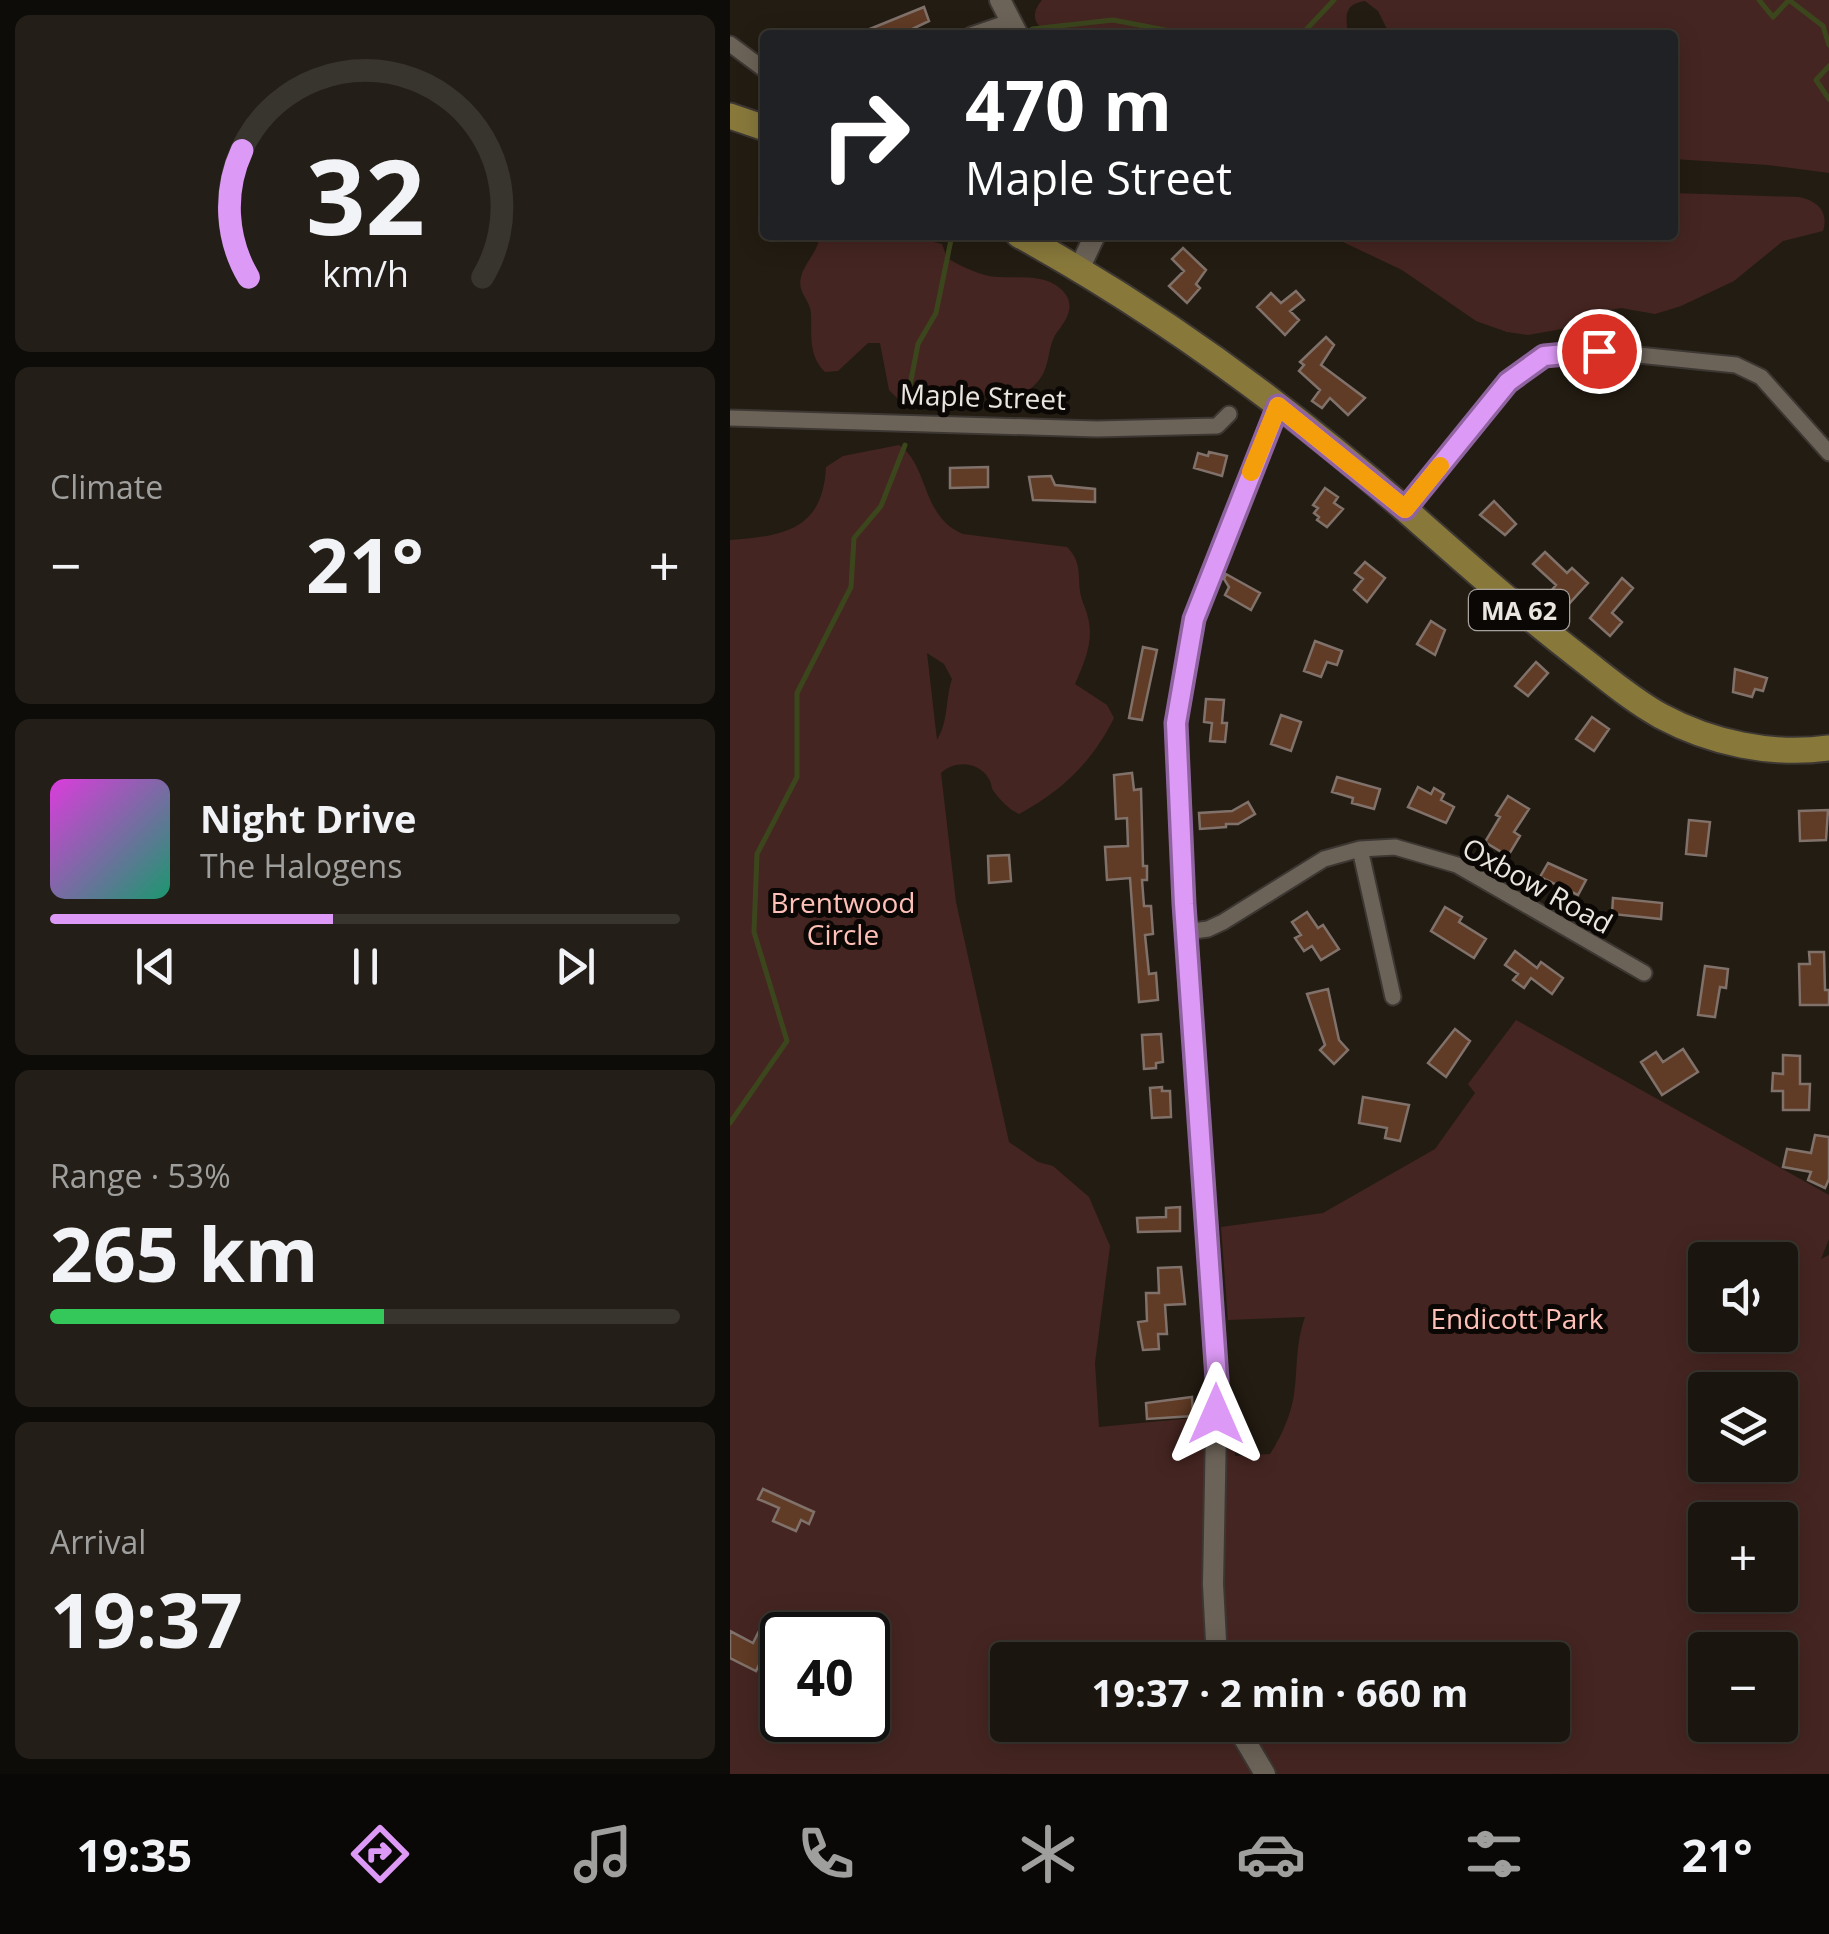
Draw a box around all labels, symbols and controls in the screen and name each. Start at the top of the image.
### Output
text: 470 m [965,56,1172,152]
icon: right [800,70,930,200]
text: 32 [306,124,424,265]
text: Maple Street [965,147,1232,208]
text: km/h [322,249,408,297]
pin [1557,309,1642,394]
icon: arrive [1572,324,1627,379]
street label: Maple Street [899,374,1067,418]
text: Climate [50,465,163,508]
text: 21° [306,513,424,615]
text: − [50,527,81,602]
text: + [649,527,680,602]
road number: MA 62 [1469,590,1569,630]
text: Night Drive [200,792,416,844]
street label: Oxbow Road [1456,828,1620,942]
text: The Halogens [200,844,402,887]
park label: Brentwood Circle [771,883,915,953]
icon: previous [128,939,183,994]
icon: pause [338,939,393,994]
icon: next [548,939,603,994]
text: Range · 53% [50,1154,231,1197]
text: 265 km [50,1202,318,1304]
map controls [1688,1242,1798,1742]
button: sound [1688,1242,1798,1352]
park label: Endicott Park [1431,1299,1604,1337]
position arrow [1164,1362,1268,1466]
button: layers [1688,1372,1798,1482]
button: + [1688,1502,1798,1612]
text: Arrival [50,1520,146,1563]
text: 19:37 [50,1568,243,1670]
speed limit sign: 40 [760,1612,890,1742]
button: − [1688,1632,1798,1742]
text: 19:37 · 2 min · 660 m [1092,1666,1468,1718]
icon: directions [345,1819,415,1889]
icon: music [568,1819,638,1889]
icon: phone [791,1819,861,1889]
icon: climate [1013,1819,1083,1889]
icon: car [1236,1819,1306,1889]
icon: filters [1459,1819,1529,1889]
text: 19:35 [76,1824,192,1885]
text: 21° [1682,1824,1753,1885]

